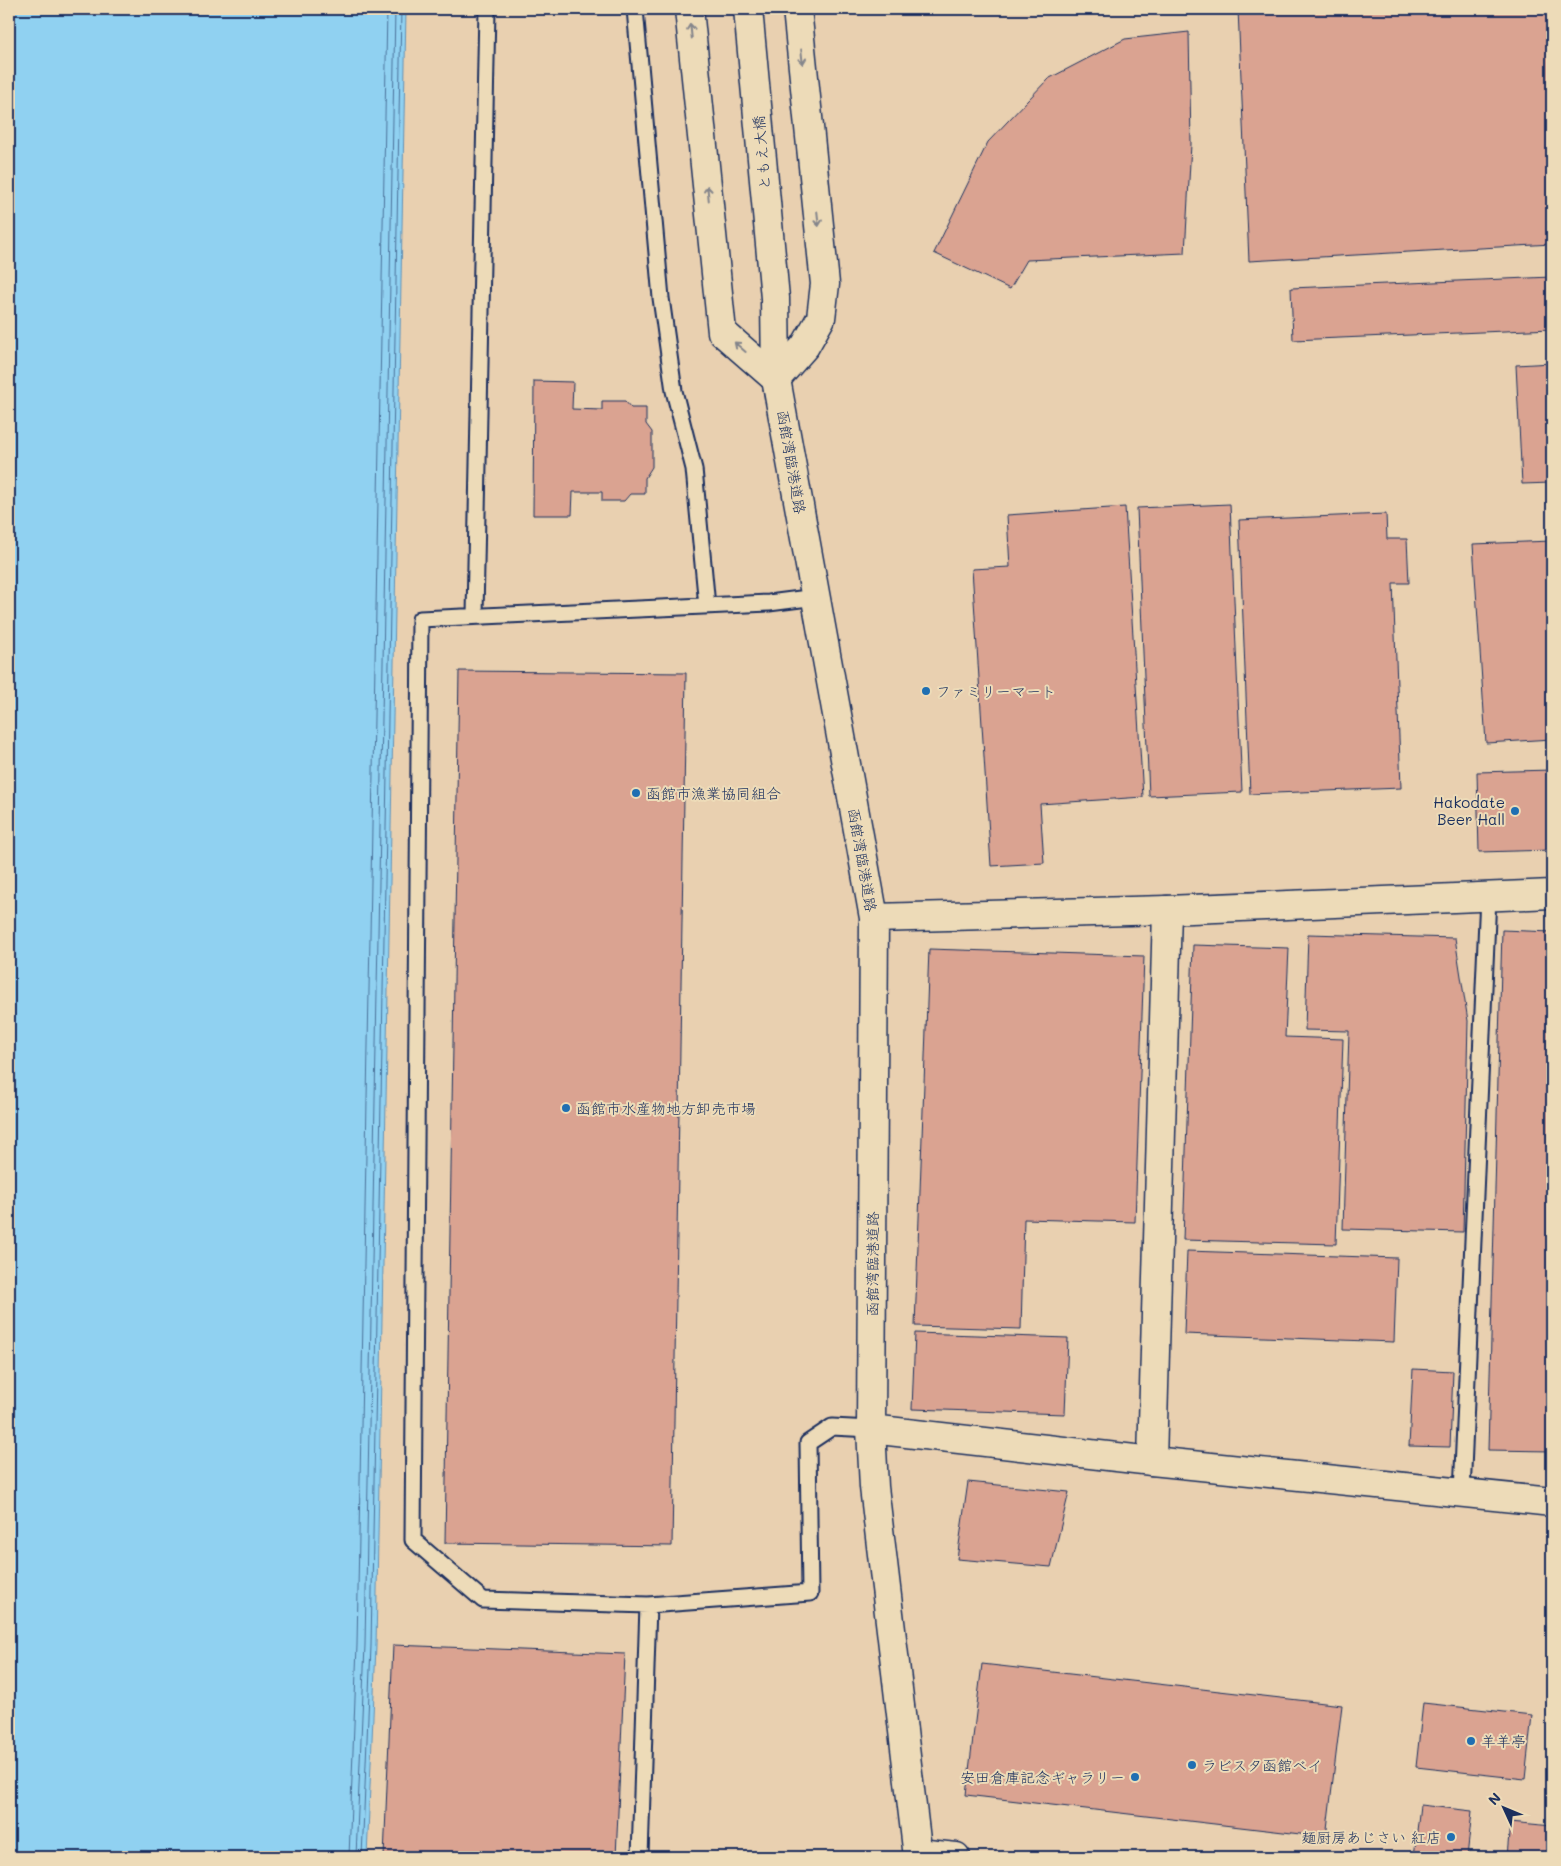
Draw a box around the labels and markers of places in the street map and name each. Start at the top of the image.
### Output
place label: ファミリーマート [936,681,1056,701]
marker: ファミリーマート [920,685,932,697]
place label: 函館市漁業協同組合 [646,783,781,803]
marker: 函館市漁業協同組合 [630,787,642,799]
place label: Hakodate Beer Hall [1433,792,1505,829]
marker: Hakodate Beer Hall [1509,805,1521,817]
place label: 函館市水産物地方卸売市場 [576,1098,756,1118]
marker: 函館市水産物地方卸売市場 [560,1102,572,1114]
place label: 羊羊亭 [1481,1731,1526,1751]
marker: 羊羊亭 [1465,1735,1477,1747]
place label: ラビスタ函館ベイ [1202,1755,1322,1775]
marker: ラビスタ函館ベイ [1186,1759,1198,1771]
place label: 安田倉庫記念ギャラリー [960,1767,1125,1787]
marker: 安田倉庫記念ギャラリー [1129,1771,1141,1783]
place label: 麺厨房あじさい 紅店 [1301,1827,1441,1847]
marker: 麺厨房あじさい 紅店 [1445,1831,1457,1843]

